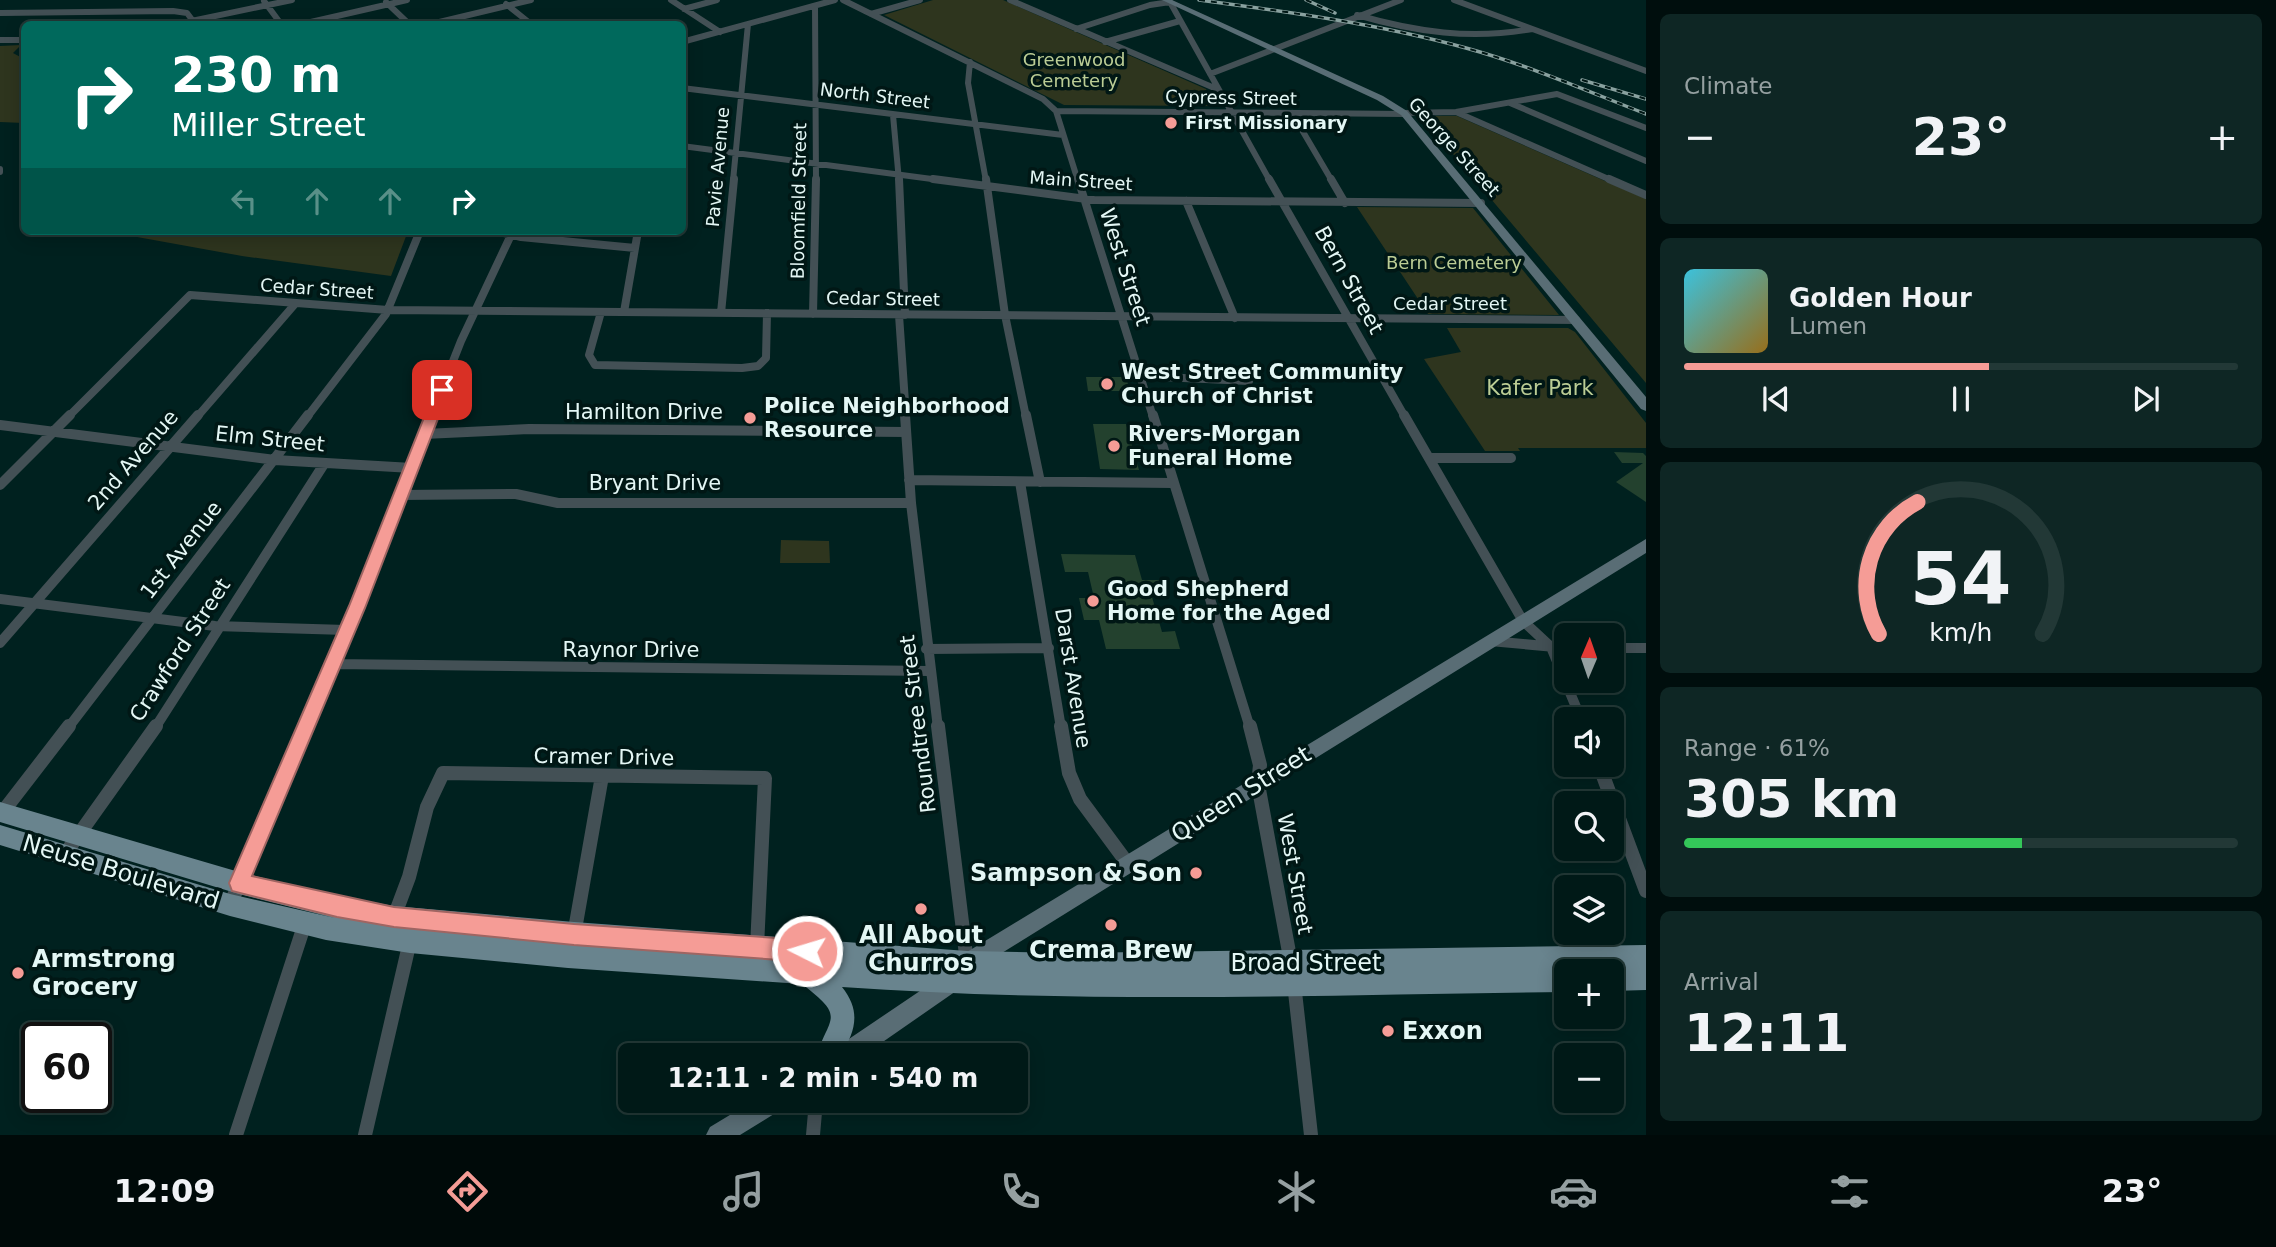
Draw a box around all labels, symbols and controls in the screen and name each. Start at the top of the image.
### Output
text: 230 m [171,47,341,104]
icon: right [56,49,147,140]
park label: Greenwood Cemetery [1023,49,1125,91]
text: Climate [1684,73,1773,99]
street label: North Street [819,78,931,113]
street label: Cypress Street [1165,86,1297,109]
street label: George Street [1404,93,1504,201]
text: Miller Street [171,106,366,144]
street label: Pavie Avenue [702,106,733,228]
text: 23° [1912,107,2010,167]
place label: First Missionary [1185,112,1348,133]
marker: First Missionary [1163,115,1179,131]
text: − [1684,115,1716,159]
text: + [2206,115,2238,159]
street label: Bloomfield Street [787,123,810,279]
street label: Main Street [1029,166,1133,195]
icon: left [225,182,263,220]
icon: ahead [298,182,336,220]
icon: ahead [371,182,409,220]
icon: right [444,182,482,220]
street label: West Street [1095,205,1155,329]
street label: Bern Street [1310,222,1388,338]
park label: Bern Cemetery [1386,252,1522,273]
street label: Cedar Street [259,274,375,303]
text: Golden Hour [1789,283,1972,313]
street label: Cedar Street [826,287,940,310]
street label: Cedar Street [1393,293,1507,314]
text: Lumen [1789,313,1867,339]
pin [412,360,472,420]
place label: West Street Community Church of Christ [1121,360,1404,408]
icon: arrive [423,371,461,409]
marker: West Street Community Church of Christ [1099,376,1115,392]
park label: Kafer Park [1486,376,1594,400]
icon: previous [1757,380,1795,418]
icon: pause [1942,380,1980,418]
icon: next [2127,380,2165,418]
place label: Police Neighborhood Resource [764,394,1010,442]
street label: Hamilton Drive [565,400,723,424]
street label: 2nd Avenue [83,405,183,515]
marker: Police Neighborhood Resource [742,410,758,426]
street label: Elm Street [214,421,326,457]
place label: Rivers-Morgan Funeral Home [1128,422,1301,470]
marker: Rivers-Morgan Funeral Home [1106,438,1122,454]
street label: Bryant Drive [589,471,721,495]
street label: 1st Avenue [135,496,227,604]
text: 54 [1910,536,2012,621]
street label: Crawford Street [125,574,235,726]
place label: Good Shepherd Home for the Aged [1107,577,1331,625]
marker: Good Shepherd Home for the Aged [1085,593,1101,609]
street label: Darst Avenue [1050,606,1096,750]
text: km/h [1929,617,1993,646]
north arrow [1554,623,1624,693]
map controls [1554,623,1624,1113]
street label: Roundtree Street [895,634,941,814]
street label: Raynor Drive [563,638,699,662]
button: sound [1554,707,1624,777]
text: Range · 61% [1684,735,1830,761]
street label: Queen Street [1166,740,1316,848]
street label: Cramer Drive [533,744,675,770]
text: 305 km [1684,769,1899,829]
button: search [1554,791,1624,861]
street label: West Street [1273,812,1317,936]
street label: Neuse Boulevard [19,829,223,915]
place label: Sampson & Son [970,859,1182,887]
marker: Sampson & Son [1188,865,1204,881]
button: layers [1554,875,1624,945]
marker: All About Churros [913,901,929,917]
position arrow [770,914,844,988]
marker: Crema Brew [1103,917,1119,933]
place label: All About Churros [859,921,983,977]
place label: Crema Brew [1029,936,1193,964]
place label: Armstrong Grocery [32,945,176,1001]
street label: Broad Street [1231,949,1381,977]
button: + [1554,959,1624,1029]
marker: Armstrong Grocery [10,965,26,981]
text: Arrival [1684,969,1759,995]
text: 12:11 [1684,1003,1850,1063]
place label: Exxon [1402,1017,1483,1045]
speed limit sign: 60 [21,1022,112,1113]
marker: Exxon [1380,1023,1396,1039]
button: − [1554,1043,1624,1113]
text: 12:11 · 2 min · 540 m [668,1063,978,1093]
icon: directions [443,1167,492,1216]
icon: music [719,1167,768,1216]
icon: phone [996,1167,1045,1216]
icon: climate [1272,1167,1321,1216]
icon: car [1549,1167,1598,1216]
icon: filters [1825,1167,1874,1216]
text: 12:09 [114,1172,216,1210]
text: 23° [2102,1172,2162,1210]

